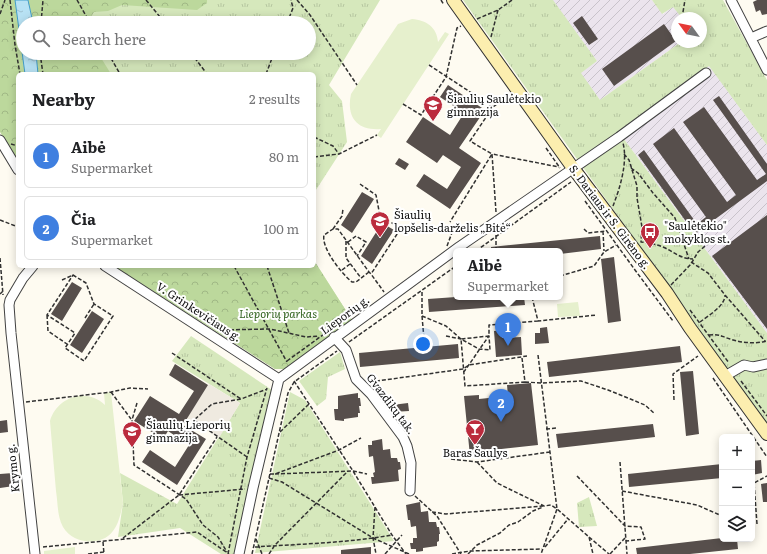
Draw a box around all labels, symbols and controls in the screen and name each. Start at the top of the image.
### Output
north arrow [671,12,707,48]
search box [16,16,316,60]
icon: search [30,27,52,49]
text: Search here [62,27,146,50]
text: Nearby [32,86,95,111]
text: 2 results [249,89,300,108]
place label: Šiaulių Saulėtekio gimnazija [447,90,541,119]
school or university icon: Šiaulių Saulėtekio gimnazija [422,94,444,122]
text: Aibė [71,135,106,158]
text: 1 [43,147,49,166]
text: 80 m [269,147,299,166]
text: Supermarket [71,158,153,177]
street label: S. Dariaus ir S. Girėno g. [566,161,655,272]
place label: Šiaulių lopšelis-darželis „Bitė“ [394,206,511,235]
text: Čia [71,207,96,230]
school or university icon: Šiaulių lopšelis-darželis „Bitė“ [369,210,391,238]
place label: "Saulėtekio" mokyklos st. [664,217,730,246]
text: 2 [43,219,49,238]
text: 100 m [263,219,299,238]
bus stop icon: "Saulėtekio" mokyklos st. [639,221,661,249]
text: Supermarket [71,230,153,249]
popup [453,248,563,300]
text: Aibė [467,253,502,276]
text: Supermarket [467,276,549,295]
street label: V. Grinkevičiaus g. [154,278,245,345]
street label: Lieporių g. [317,291,372,337]
park label: Lieporių parkas [239,305,317,321]
pin: 1 [495,313,521,346]
your location [413,334,433,354]
street label: Gvazdikų tak. [364,370,420,437]
pin: 2 [488,389,514,422]
place label: Šiaulių Lieporių gimnazija [146,416,230,445]
bar icon: Baras Šaulys [464,418,486,446]
school or university icon: Šiaulių Lieporių gimnazija [121,420,143,448]
map controls [719,434,755,542]
button: + [719,434,755,470]
street label: Krymo g. [1,443,23,493]
place label: Baras Šaulys [443,444,507,460]
button: − [719,470,755,506]
button: layers [719,506,755,542]

